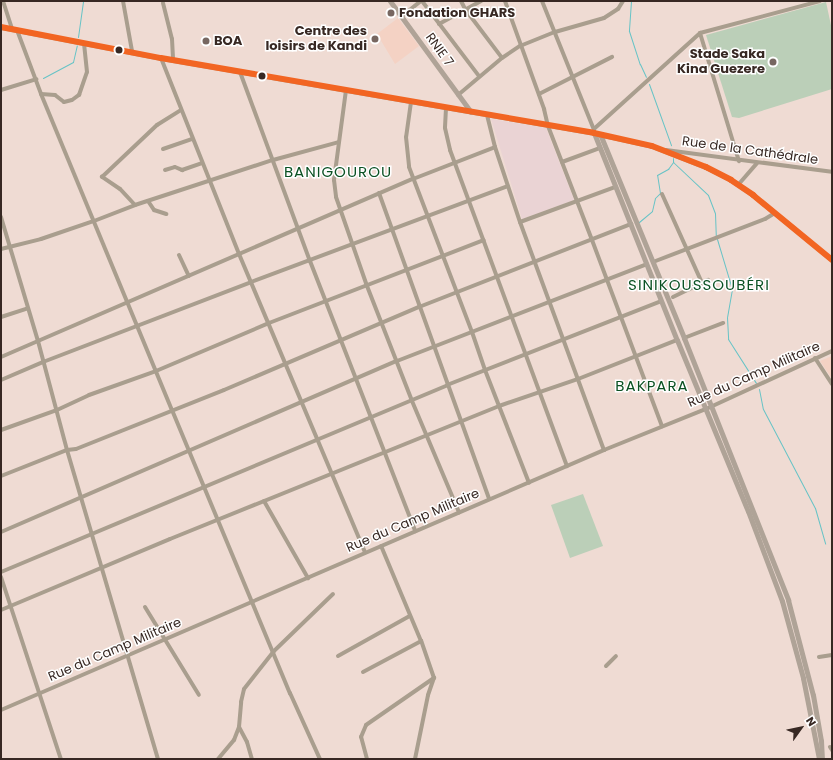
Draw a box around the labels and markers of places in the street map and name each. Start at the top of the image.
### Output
place label: Fondation GHARS [399,5,515,21]
marker: Fondation GHARS [386,8,396,18]
place label: Centre des loisirs de Kandi [265,24,367,55]
place label: BOA [214,33,242,49]
marker: Centre des loisirs de Kandi [370,34,380,44]
marker: BOA [201,36,211,46]
unlabelled marker [114,45,124,55]
place label: Stade Saka Kina Guezere [677,47,765,78]
marker: Stade Saka Kina Guezere [768,57,778,67]
unlabelled marker [257,71,267,81]

